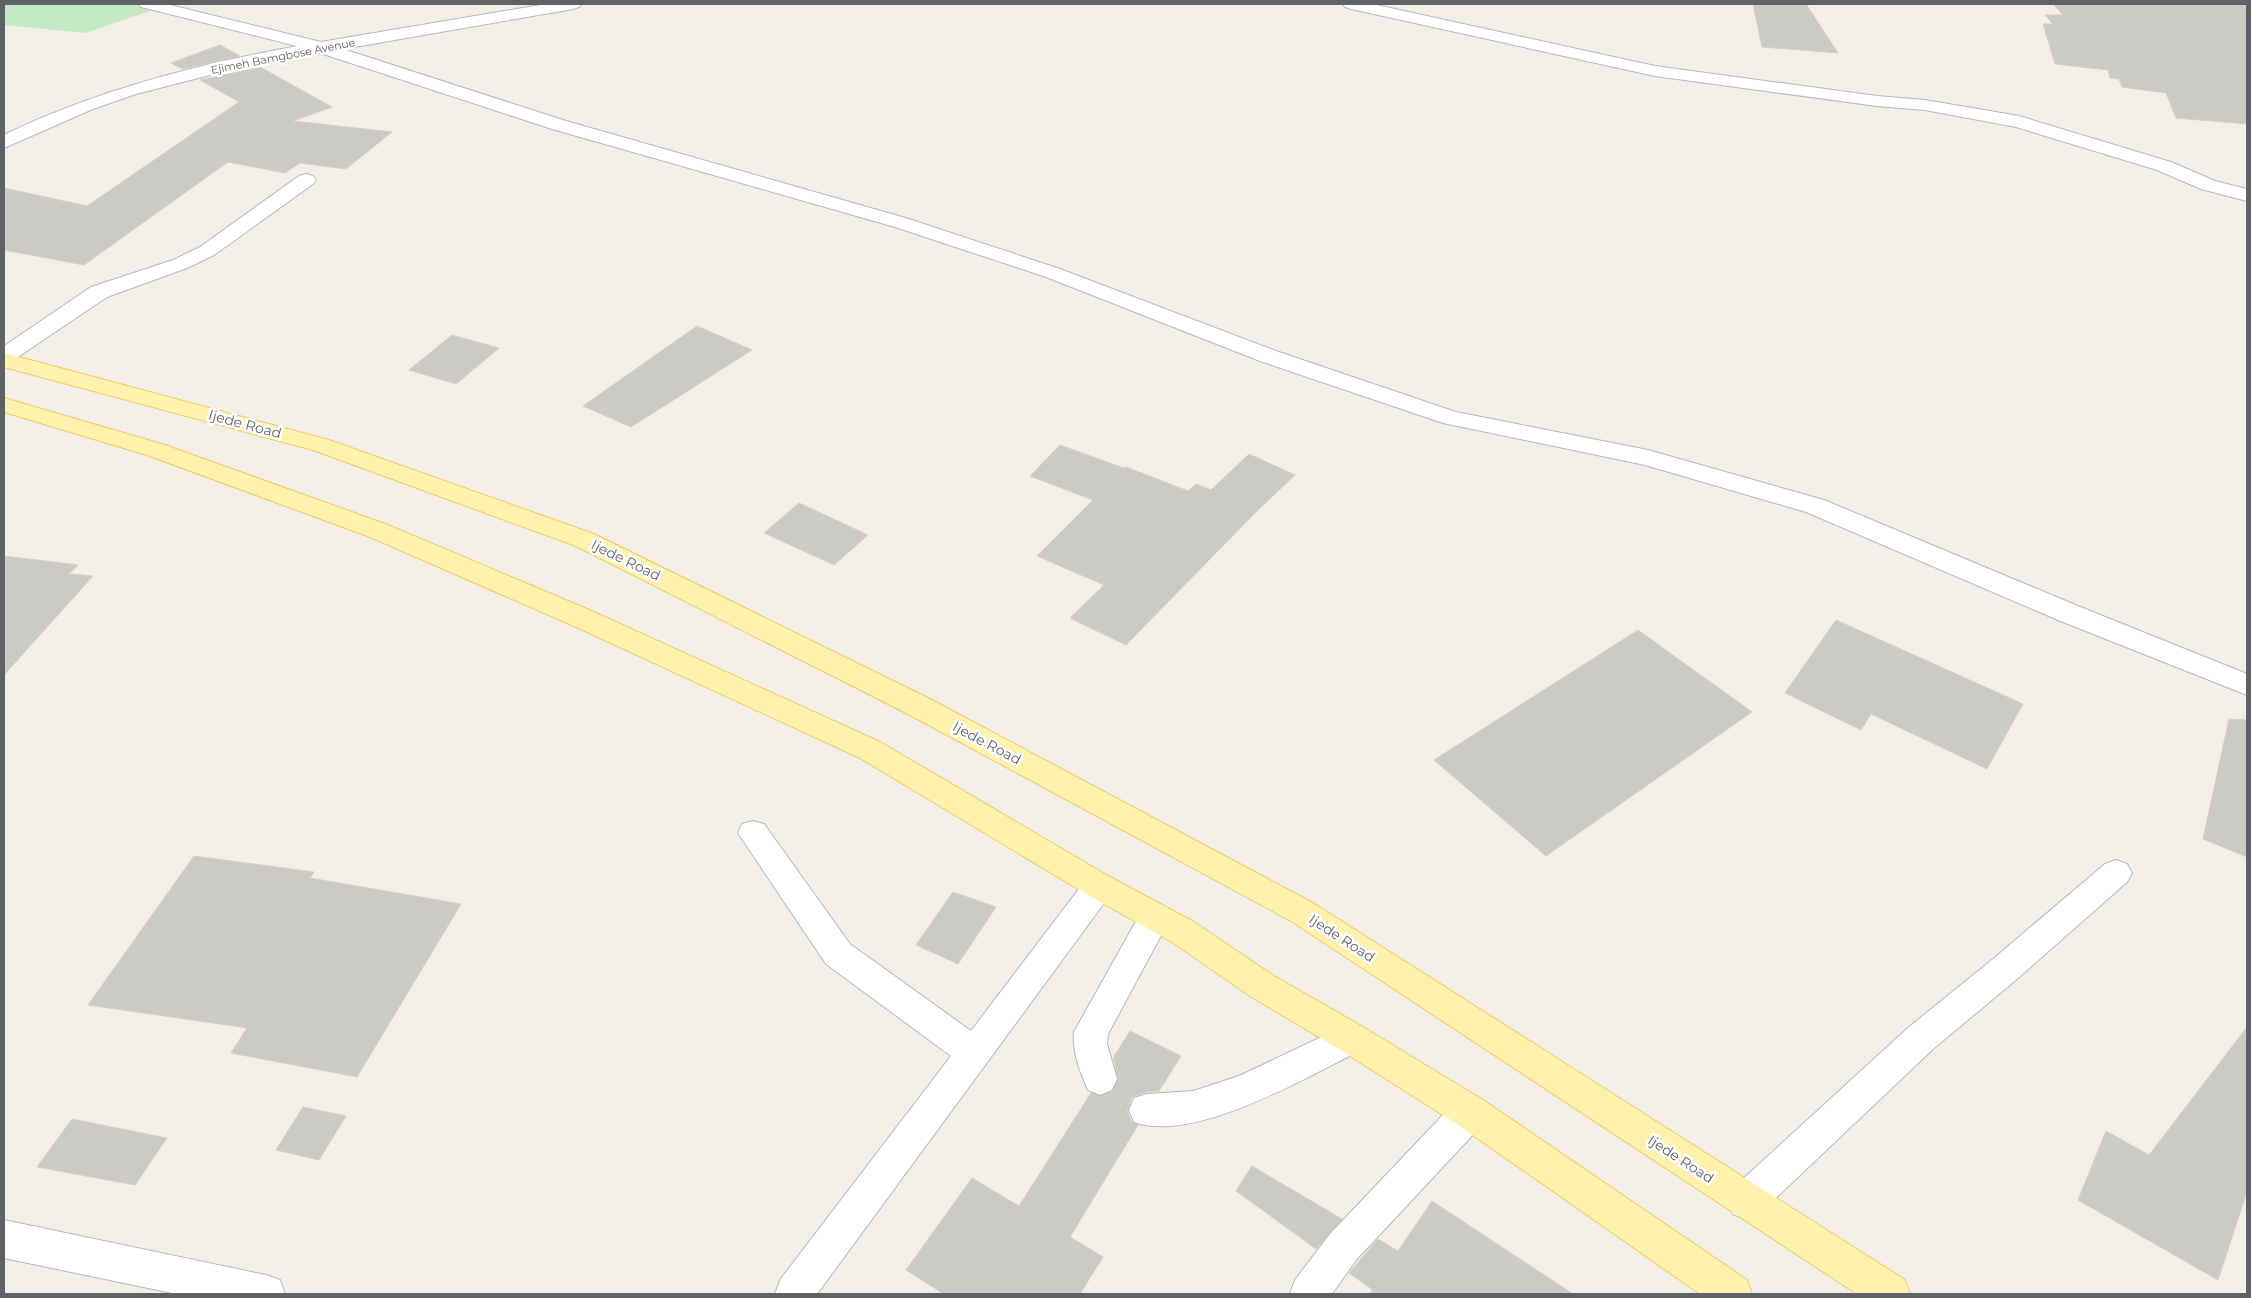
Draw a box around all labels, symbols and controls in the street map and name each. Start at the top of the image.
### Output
street label: Ejimeh Bamgbose Avenue [210,35,357,77]
street label: Ijede Road [206,406,284,442]
street label: Ijede Road [588,535,664,585]
street label: Ijede Road [950,717,1024,769]
street label: Ijede Road [1306,910,1378,966]
street label: Ijede Road [1645,1131,1717,1187]

